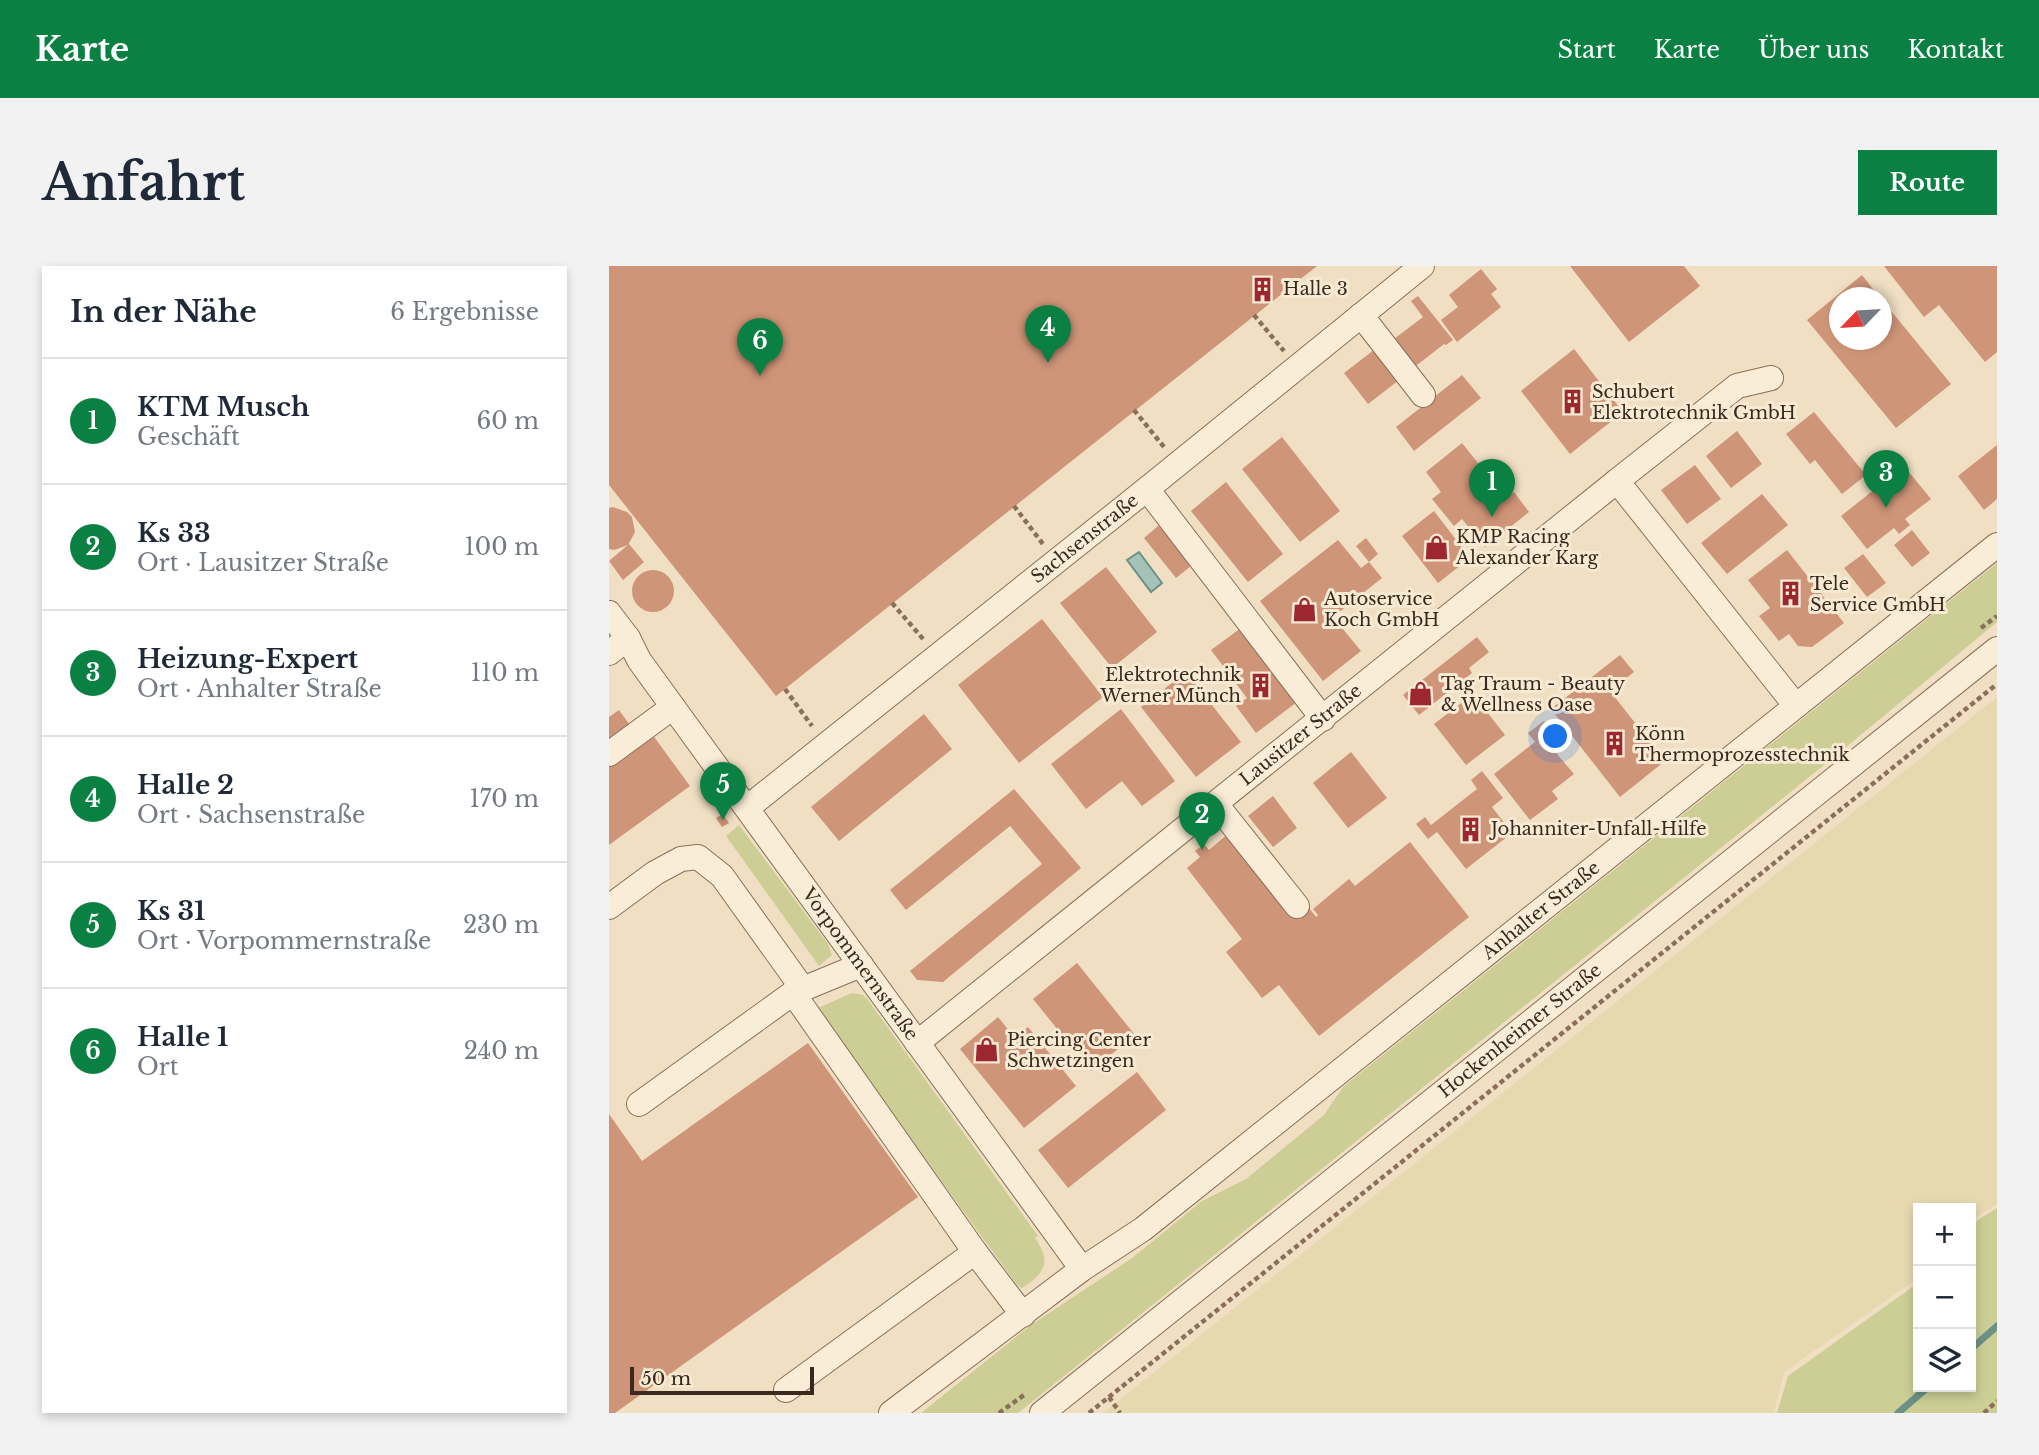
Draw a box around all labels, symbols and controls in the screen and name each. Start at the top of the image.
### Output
text: Karte [35,29,129,70]
text: Start [1558,35,1616,64]
text: Karte [1654,35,1720,64]
text: Über uns [1758,35,1870,64]
text: Kontakt [1908,35,2004,64]
button: Route [1858,150,1997,215]
text: Anfahrt [42,152,245,213]
building icon: Halle 3 [1249,275,1277,303]
place label: Halle 3 [1283,278,1348,300]
north arrow [1829,287,1892,350]
text: In der Nähe [70,293,257,330]
text: 6 Ergebnisse [390,298,539,326]
pin: 4 [1025,305,1071,363]
pin: 6 [737,318,783,376]
place label: Schubert Elektrotechnik GmbH [1592,381,1796,424]
building icon: Schubert Elektrotechnik GmbH [1558,388,1586,416]
text: KTM Musch [137,391,310,423]
text: 1 [88,407,98,435]
text: 60 m [477,407,539,435]
text: Geschäft [137,423,240,451]
pin: 3 [1863,450,1909,508]
pin: 1 [1469,459,1515,517]
street label: Sachsenstraße [1027,489,1143,588]
text: Ks 33 [137,517,211,549]
place label: KMP Racing Alexander Karg [1455,526,1599,569]
text: 2 [86,533,100,561]
text: 100 m [465,533,539,561]
shop icon: KMP Racing Alexander Karg [1422,533,1450,561]
text: Ort · Lausitzer Straße [137,549,389,577]
place label: Tele Service GmbH [1810,573,1946,616]
building icon: Tele Service GmbH [1776,580,1804,608]
place label: Autoservice Koch GmbH [1323,588,1439,631]
shop icon: Autoservice Koch GmbH [1290,595,1318,623]
text: Heizung-Expert [137,643,358,675]
text: 3 [86,659,100,687]
text: 110 m [471,659,539,687]
place label: Elektrotechnik Werner Münch [1100,664,1241,707]
building icon: Elektrotechnik Werner Münch [1247,671,1275,699]
place label: Tag Traum - Beauty & Wellness Oase [1441,673,1625,716]
text: Ort · Anhalter Straße [137,675,382,703]
street label: Lausitzer Straße [1235,680,1366,790]
shop icon: Tag Traum - Beauty & Wellness Oase [1407,680,1435,708]
your location [1538,719,1572,753]
place label: Könn Thermoprozesstechnik [1635,723,1850,766]
building icon: Könn Thermoprozesstechnik [1601,730,1629,758]
pin: 5 [700,762,746,820]
text: Halle 2 [137,769,234,801]
text: 4 [85,785,101,813]
text: 170 m [469,785,539,813]
pin: 2 [1179,792,1225,850]
text: Ort · Sachsenstraße [137,801,365,829]
building icon: Johanniter-Unfall-Hilfe [1457,815,1485,843]
place label: Johanniter-Unfall-Hilfe [1489,818,1707,840]
street label: Anhalter Straße [1477,857,1604,965]
street label: Vorpommernstraße [797,883,923,1045]
text: Ks 31 [137,895,205,927]
text: 5 [86,911,100,939]
text: 230 m [463,911,539,939]
text: Ort · Vorpommernstraße [137,927,431,955]
street label: Hockenheimer Straße [1434,959,1606,1102]
text: Halle 1 [137,1021,228,1053]
place label: Piercing Center Schwetzingen [1007,1029,1151,1072]
shop icon: Piercing Center Schwetzingen [973,1036,1001,1064]
text: 6 [85,1037,101,1065]
text: 240 m [464,1037,539,1065]
text: Ort [137,1053,178,1081]
map controls [1913,1203,1976,1392]
button: + [1913,1203,1976,1266]
button: − [1913,1266,1976,1329]
button: layers [1913,1329,1976,1392]
scale bar [630,1364,814,1396]
text: 50 m [641,1367,691,1390]

